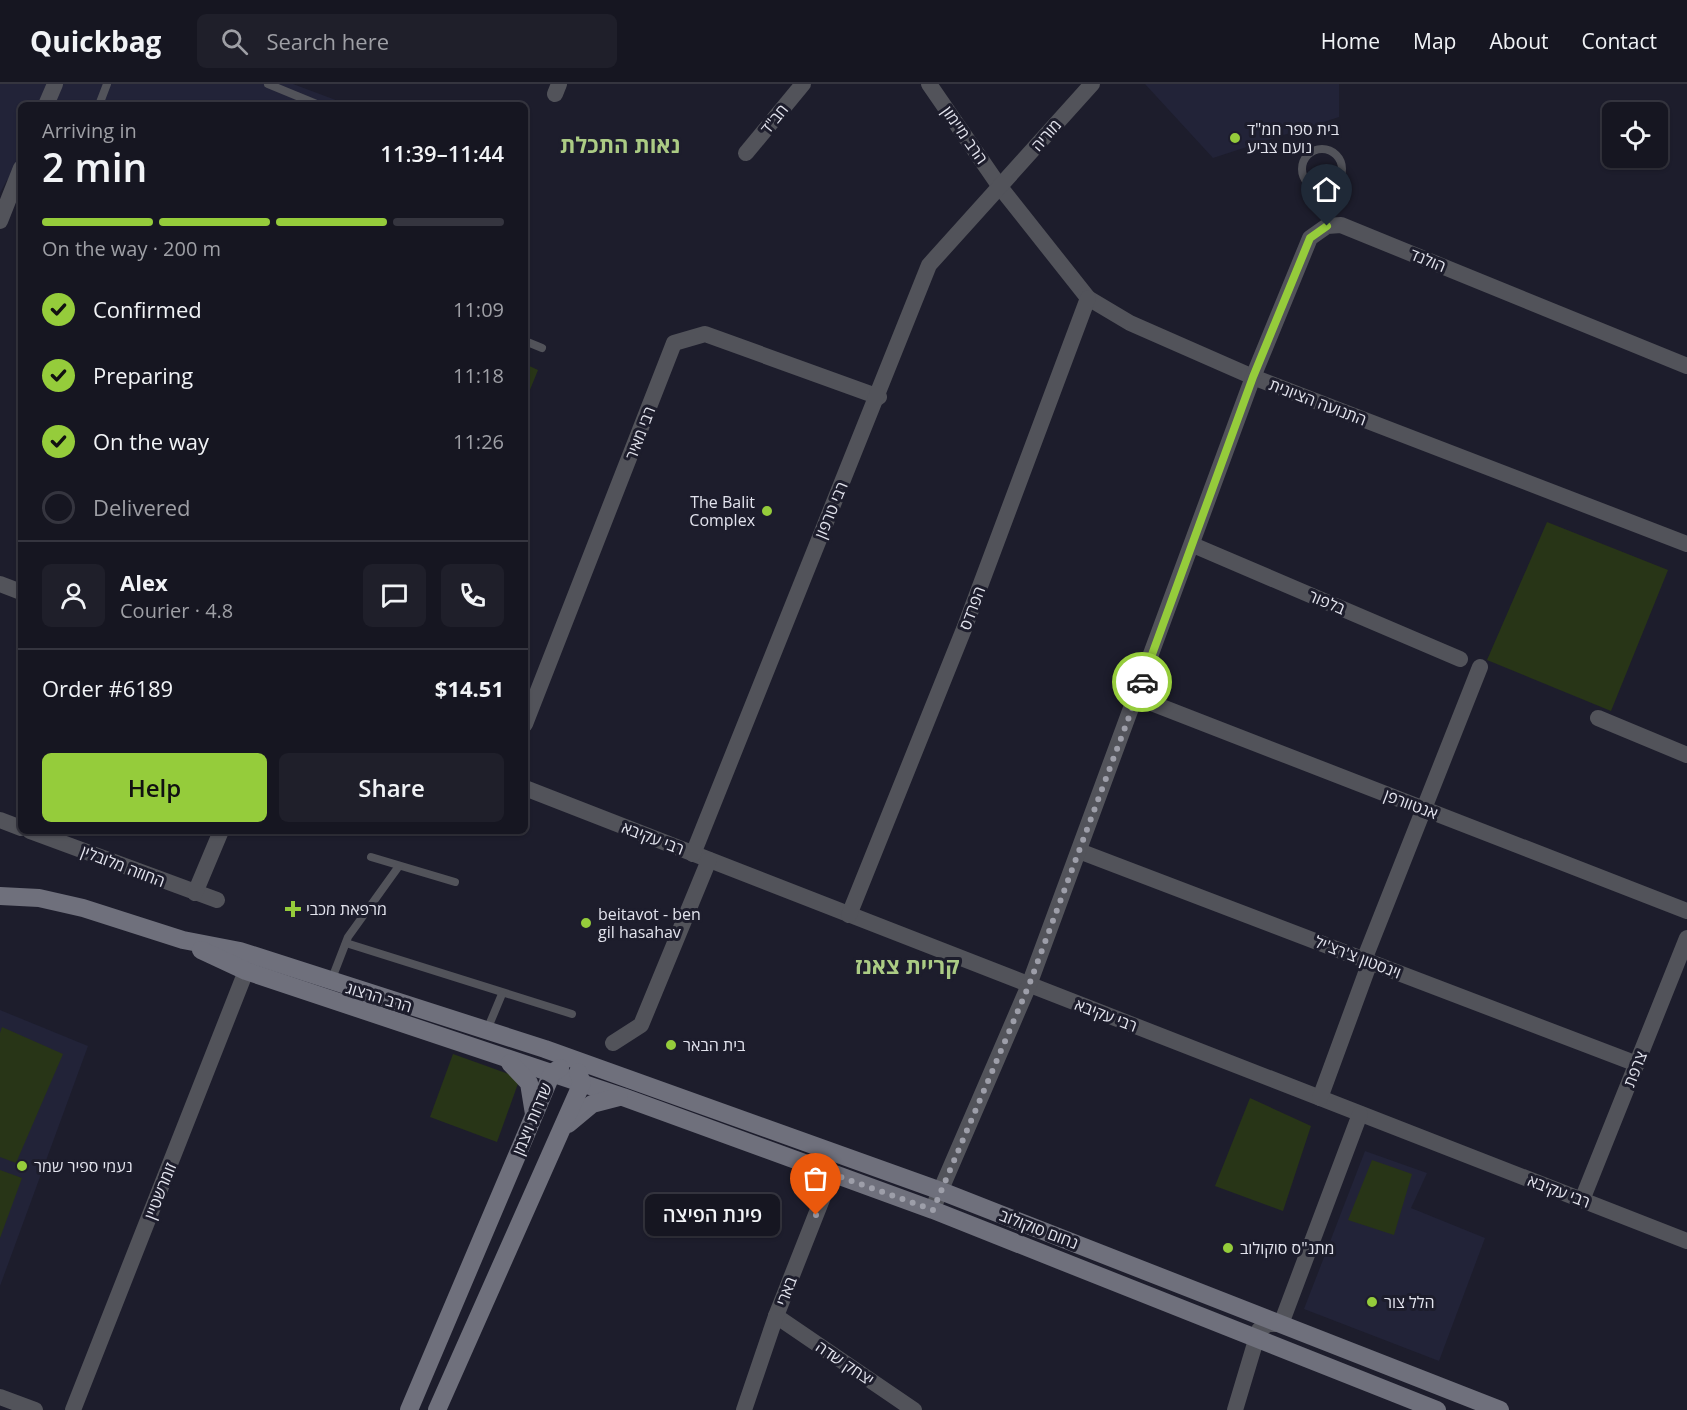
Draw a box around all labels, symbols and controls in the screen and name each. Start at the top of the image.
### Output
search box [197,14,617,68]
text: Quickbag [30,22,161,60]
icon: search [218,25,251,58]
text: Search here [266,26,389,56]
text: Home [1321,27,1380,55]
text: Map [1413,27,1456,55]
text: About [1489,27,1549,55]
text: Contact [1582,27,1657,55]
street label: חב"ד [755,99,793,139]
street label: הרב מיימון [937,102,993,168]
map controls [1602,102,1668,168]
button: locate [1602,102,1668,168]
street label: מוריה [1026,114,1066,156]
text: Arriving in [42,117,137,144]
place label: בית ספר חמ"ד נועם צביע [1247,118,1340,158]
district label: נאות התכלת [560,129,680,159]
marker: בית ספר חמ"ד נועם צביע [1228,131,1242,145]
text: 11:39–11:44 [380,138,504,168]
text: 2 min [42,140,147,193]
pin [1301,164,1352,226]
icon: home [1310,173,1343,206]
text: On the way · 200 m [42,235,221,262]
street label: הולנד [1407,243,1449,277]
icon: check [42,293,75,326]
text: Confirmed [93,294,202,324]
text: 11:09 [453,296,504,323]
icon: check [42,359,75,392]
text: Preparing [93,360,193,390]
text: 11:18 [453,362,504,389]
street label: התנועה הציונית [1266,373,1370,431]
street label: רבי מאיר [620,403,660,463]
icon: check [42,425,75,458]
text: On the way [93,426,209,456]
text: 11:26 [453,428,504,455]
street label: רבי טרפון [809,478,853,542]
place label: The Balit Complex [689,491,756,531]
text: Delivered [93,492,191,522]
marker: The Balit Complex [760,504,774,518]
button: person [42,564,105,627]
button: chat [363,564,426,627]
button: phone [441,564,504,627]
text: Alex [120,567,168,597]
street label: הפרדס [954,583,990,633]
street label: בלפור [1305,585,1349,620]
text: Courier · 4.8 [120,597,233,624]
courier [1112,652,1172,712]
icon: car [1126,666,1159,699]
text: Order #6189 [42,673,173,703]
text: $14.51 [435,673,504,703]
button: Help [42,753,267,822]
button: Share [279,753,504,822]
street label: אנטוורפן [1381,784,1441,824]
street label: רבי עקיבא [619,816,687,860]
street label: החוזה מלובלין [78,840,168,892]
place label: מרפאת מכבי [306,898,387,920]
marker: מרפאת מכבי [284,900,302,918]
place label: beitavot - ben gil hasahav [598,903,701,943]
marker: beitavot - ben gil hasahav [579,916,593,930]
street label: וינסטון צ'רצ'יל [1312,930,1404,984]
district label: קריית צאנז [855,950,959,980]
street label: הרב הרצוג [343,977,415,1017]
street label: רבי עקיבא [1072,993,1140,1037]
place label: בית הבאר [683,1034,746,1056]
marker: בית הבאר [664,1038,678,1052]
street label: צרפת [1618,1048,1652,1090]
street label: שדרות ויצמן [507,1080,557,1158]
pin [790,1153,841,1215]
place label: נעמי ספיר שמר [34,1155,133,1177]
marker: נעמי ספיר שמר [15,1159,29,1173]
street label: זומרשטיין [139,1159,181,1223]
icon: bag [799,1162,832,1195]
street label: רבי עקיבא [1525,1169,1593,1213]
callout: פינת הפיצה [645,1194,780,1236]
text: פינת הפיצה [663,1201,762,1228]
street label: נחום סוקולוב [997,1204,1081,1254]
place label: מתנ"ס סוקולוב [1240,1237,1334,1259]
marker: מתנ"ס סוקולוב [1221,1241,1235,1255]
street label: בארי [770,1273,802,1309]
place label: הלל צור [1384,1291,1435,1313]
marker: הלל צור [1365,1295,1379,1309]
street label: יצחק שדה [812,1335,878,1391]

